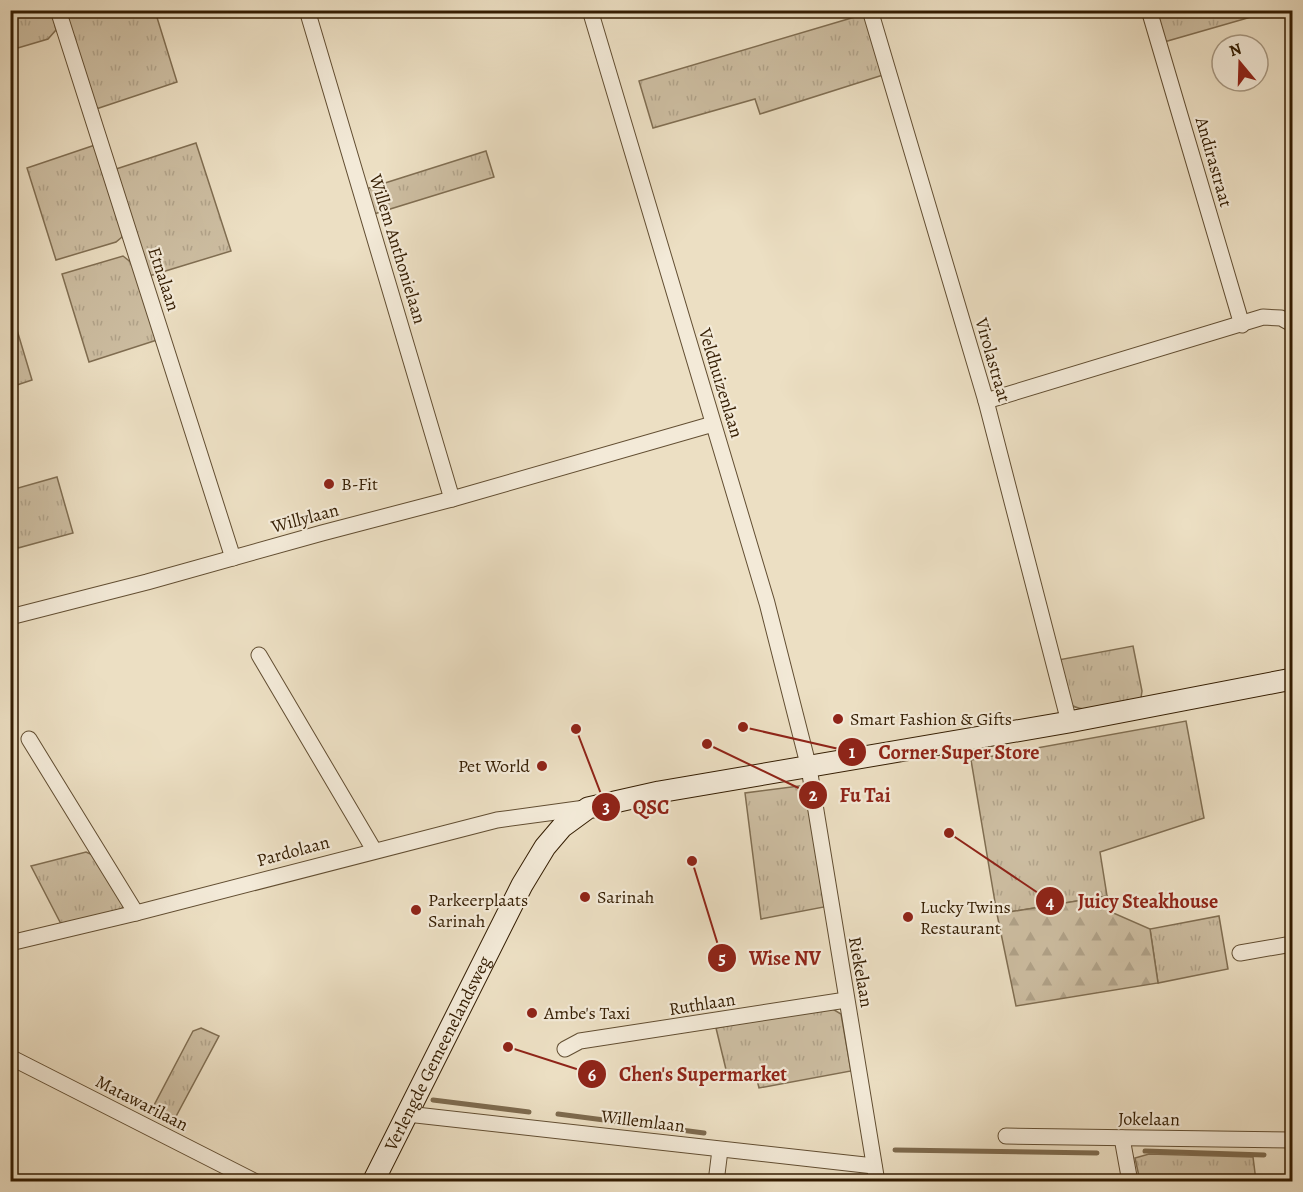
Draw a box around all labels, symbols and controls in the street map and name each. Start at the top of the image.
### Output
north arrow [1210,33,1270,93]
text: N [1226,37,1245,62]
street label: Andirastraat [1189,113,1238,210]
street label: Willem Anthonielaan [364,170,432,327]
street label: Etnalaan [142,244,186,314]
street label: Virolastraat [969,314,1016,405]
street label: Veldhuizenlaan [693,324,749,441]
place label: B-Fit [341,472,378,496]
marker: B-Fit [322,477,336,491]
street label: Willylaan [268,497,342,539]
place label: Smart Fashion & Gifts [850,707,1012,731]
marker: Smart Fashion & Gifts [831,712,845,726]
callout: Corner Super Store [837,733,1052,771]
text: Corner Super Store [878,739,1040,766]
text: 1 [849,740,856,764]
place label: Pet World [458,754,530,778]
marker: Pet World [535,759,549,773]
callout: Fu Tai [798,776,903,814]
text: Fu Tai [840,782,891,809]
text: 2 [809,783,818,807]
callout: QSC [591,788,681,826]
text: QSC [633,794,669,821]
text: 3 [602,795,610,819]
street label: Pardolaan [254,830,332,872]
callout: Juicy Steakhouse [1035,882,1230,920]
place label: Sarinah [597,885,655,909]
place label: Parkeerplaats Sarinah [428,888,528,933]
text: Juicy Steakhouse [1078,888,1218,915]
marker: Sarinah [578,890,592,904]
text: 4 [1046,890,1055,914]
place label: Lucky Twins Restaurant [920,895,1011,940]
marker: Parkeerplaats Sarinah [409,903,423,917]
marker: Lucky Twins Restaurant [901,910,915,924]
street label: Riekelaan [843,935,879,1009]
callout: Wise NV [707,939,833,977]
text: Wise NV [748,945,822,972]
text: 5 [718,946,726,970]
street label: Verlengde Gemeenelandsweg [378,952,497,1156]
street label: Ruthlaan [667,987,737,1021]
place label: Ambe's Taxi [543,1001,630,1025]
marker: Ambe's Taxi [525,1006,539,1020]
callout: Chen's Supermarket [577,1055,799,1093]
text: Chen's Supermarket [619,1061,787,1088]
text: 6 [588,1063,596,1087]
street label: Matawarilaan [91,1069,193,1137]
street label: Willemlaan [599,1104,686,1138]
street label: Jokelaan [1118,1106,1180,1132]

